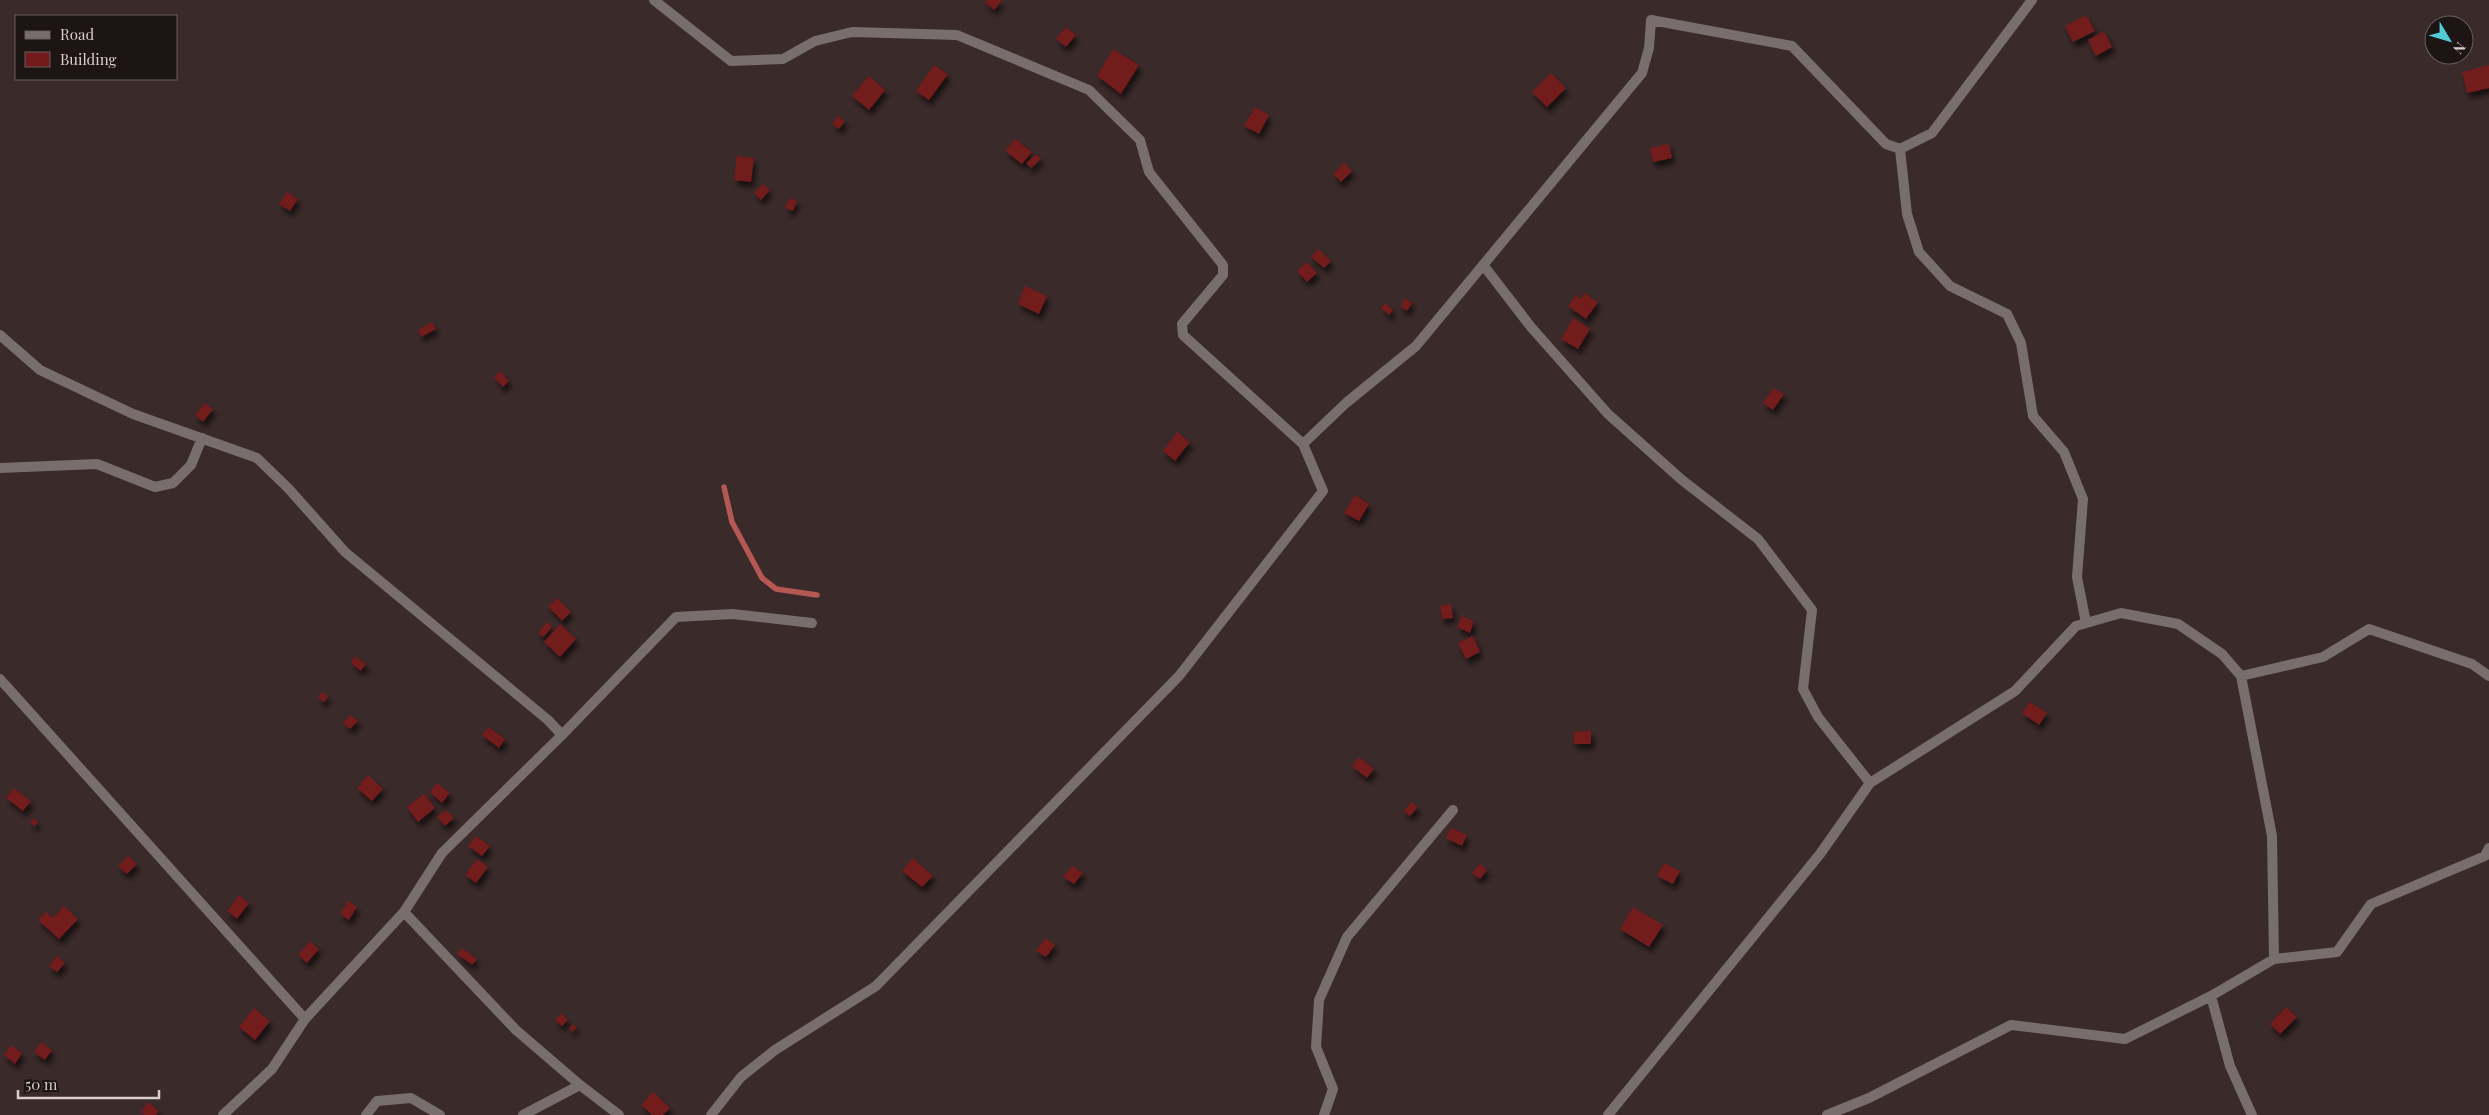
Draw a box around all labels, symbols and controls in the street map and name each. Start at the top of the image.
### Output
legend [15,15,178,80]
north arrow [2424,15,2474,65]
text: Road [60,24,94,44]
text: N [2449,38,2470,58]
text: Building [60,49,117,69]
scale bar [18,1068,159,1100]
text: 50 m [25,1074,58,1094]

